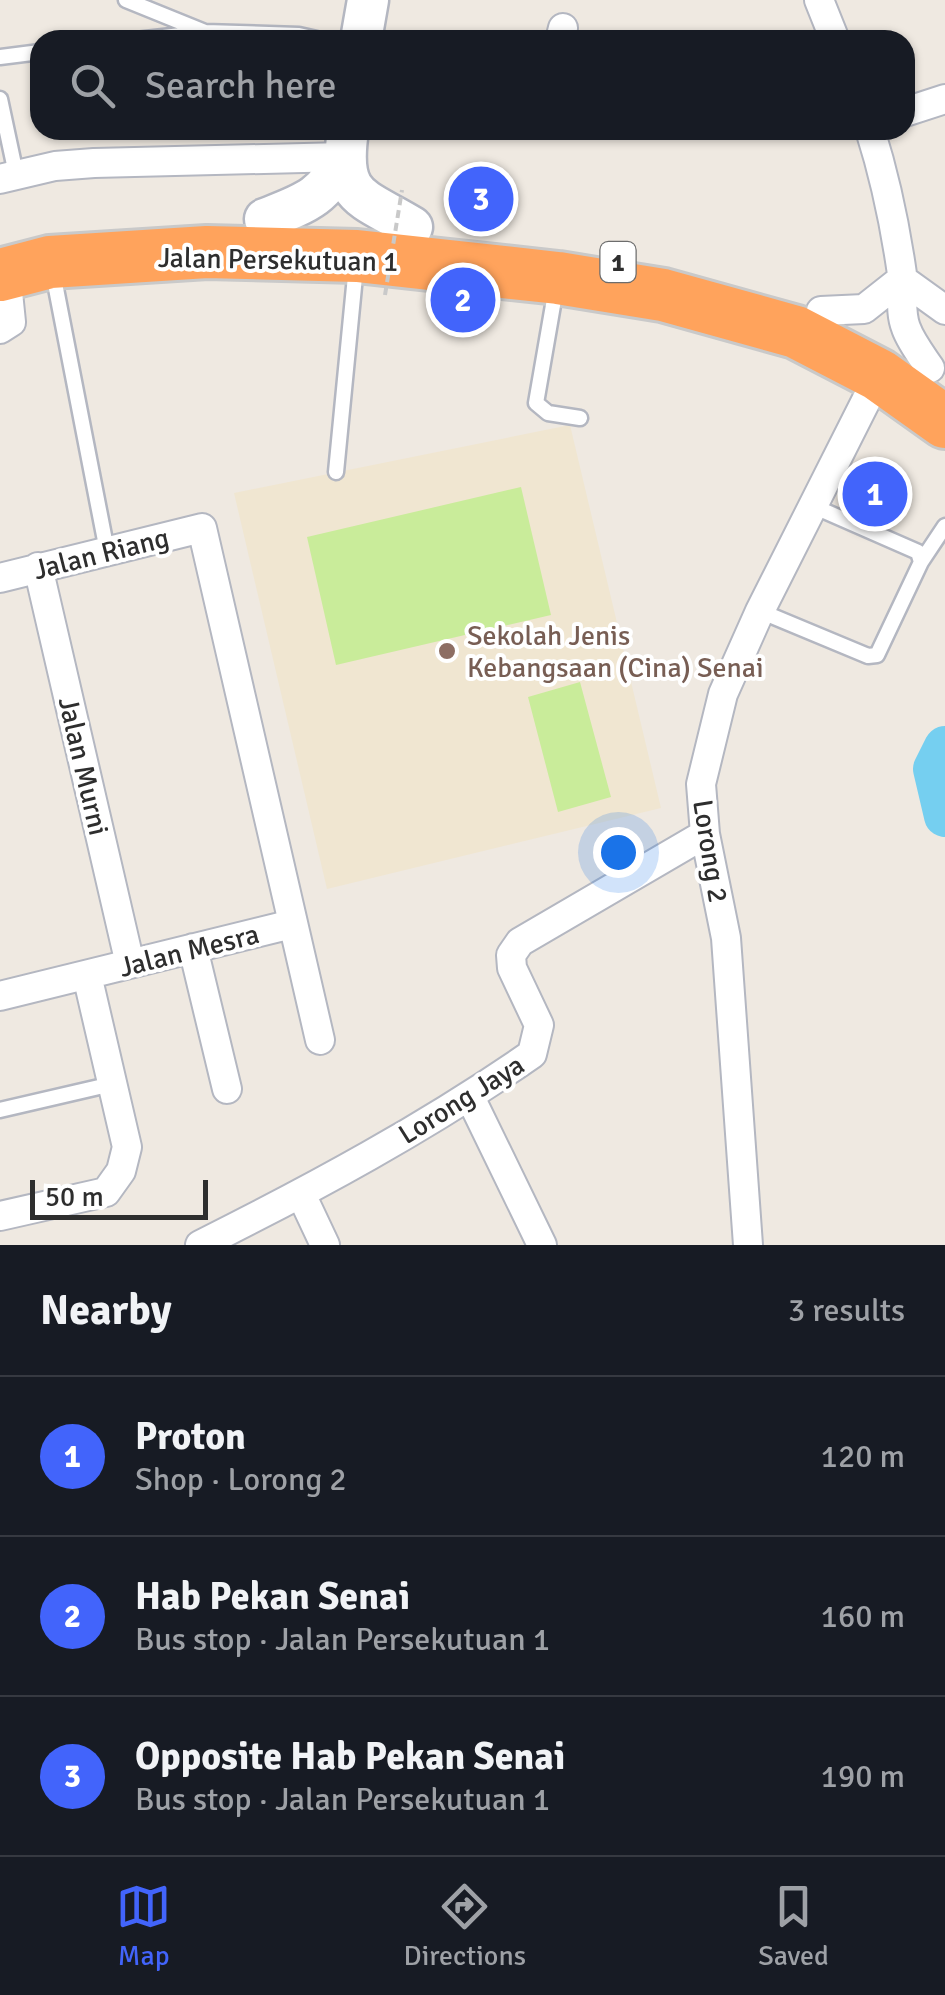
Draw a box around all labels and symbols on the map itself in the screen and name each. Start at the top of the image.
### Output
pin: 3 [448,162,514,236]
street label: Jalan Persekutuan 1 [158,241,398,279]
road number: 1 [600,242,636,282]
pin: 2 [430,262,496,338]
pin: 1 [842,456,908,532]
street label: Jalan Riang [30,521,173,587]
place label: Sekolah Jenis Kebangsaan (Cina) Senai [467,619,764,685]
marker: Sekolah Jenis Kebangsaan (Cina) Senai [436,640,458,662]
street label: Jalan Murni [51,694,115,839]
street label: Lorong 2 [685,797,735,905]
your location [593,827,644,878]
street label: Jalan Mesra [116,917,263,985]
street label: Lorong Jaya [392,1048,531,1152]
scale bar [30,1175,208,1220]

